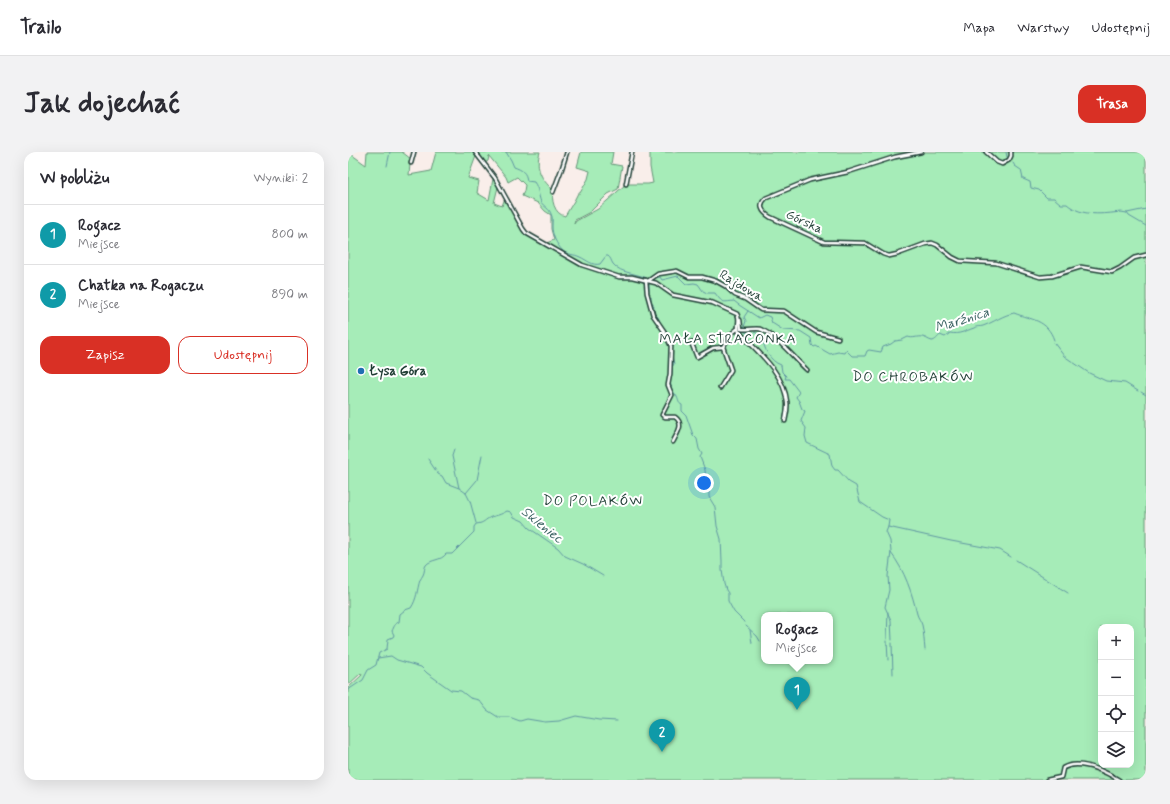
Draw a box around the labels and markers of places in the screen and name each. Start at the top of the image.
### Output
place label: Łysa Góra [369,363,427,380]
marker: Łysa Góra [356,366,366,376]
pin: 1 [784,677,810,710]
pin: 2 [649,719,675,752]

